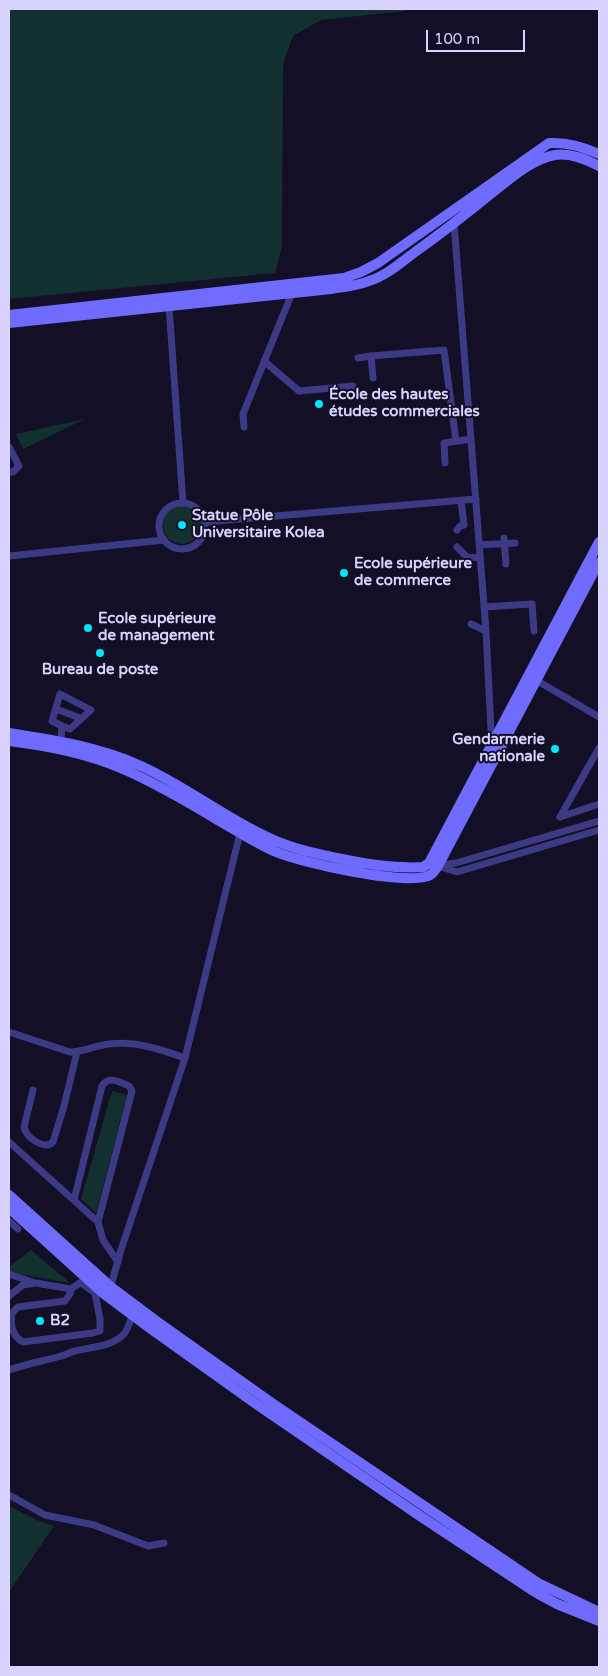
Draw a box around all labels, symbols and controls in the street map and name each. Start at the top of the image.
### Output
scale bar [428,20,527,52]
text: 100 m [434,30,480,48]
place label: École des hautes études commerciales [329,386,480,421]
marker: École des hautes études commerciales [313,398,325,410]
place label: Statue Pôle Universitaire Kolea [192,507,325,542]
marker: Statue Pôle Universitaire Kolea [176,519,188,531]
place label: Ecole supérieure de commerce [354,555,472,590]
marker: Ecole supérieure de commerce [338,567,350,579]
place label: Ecole supérieure de management [98,610,216,645]
marker: Ecole supérieure de management [82,622,94,634]
marker: Bureau de poste [94,647,106,659]
place label: Bureau de poste [42,661,158,679]
place label: Gendarmerie nationale [452,731,545,766]
marker: Gendarmerie nationale [549,743,561,755]
place label: B2 [50,1312,70,1330]
marker: B2 [34,1315,46,1327]

